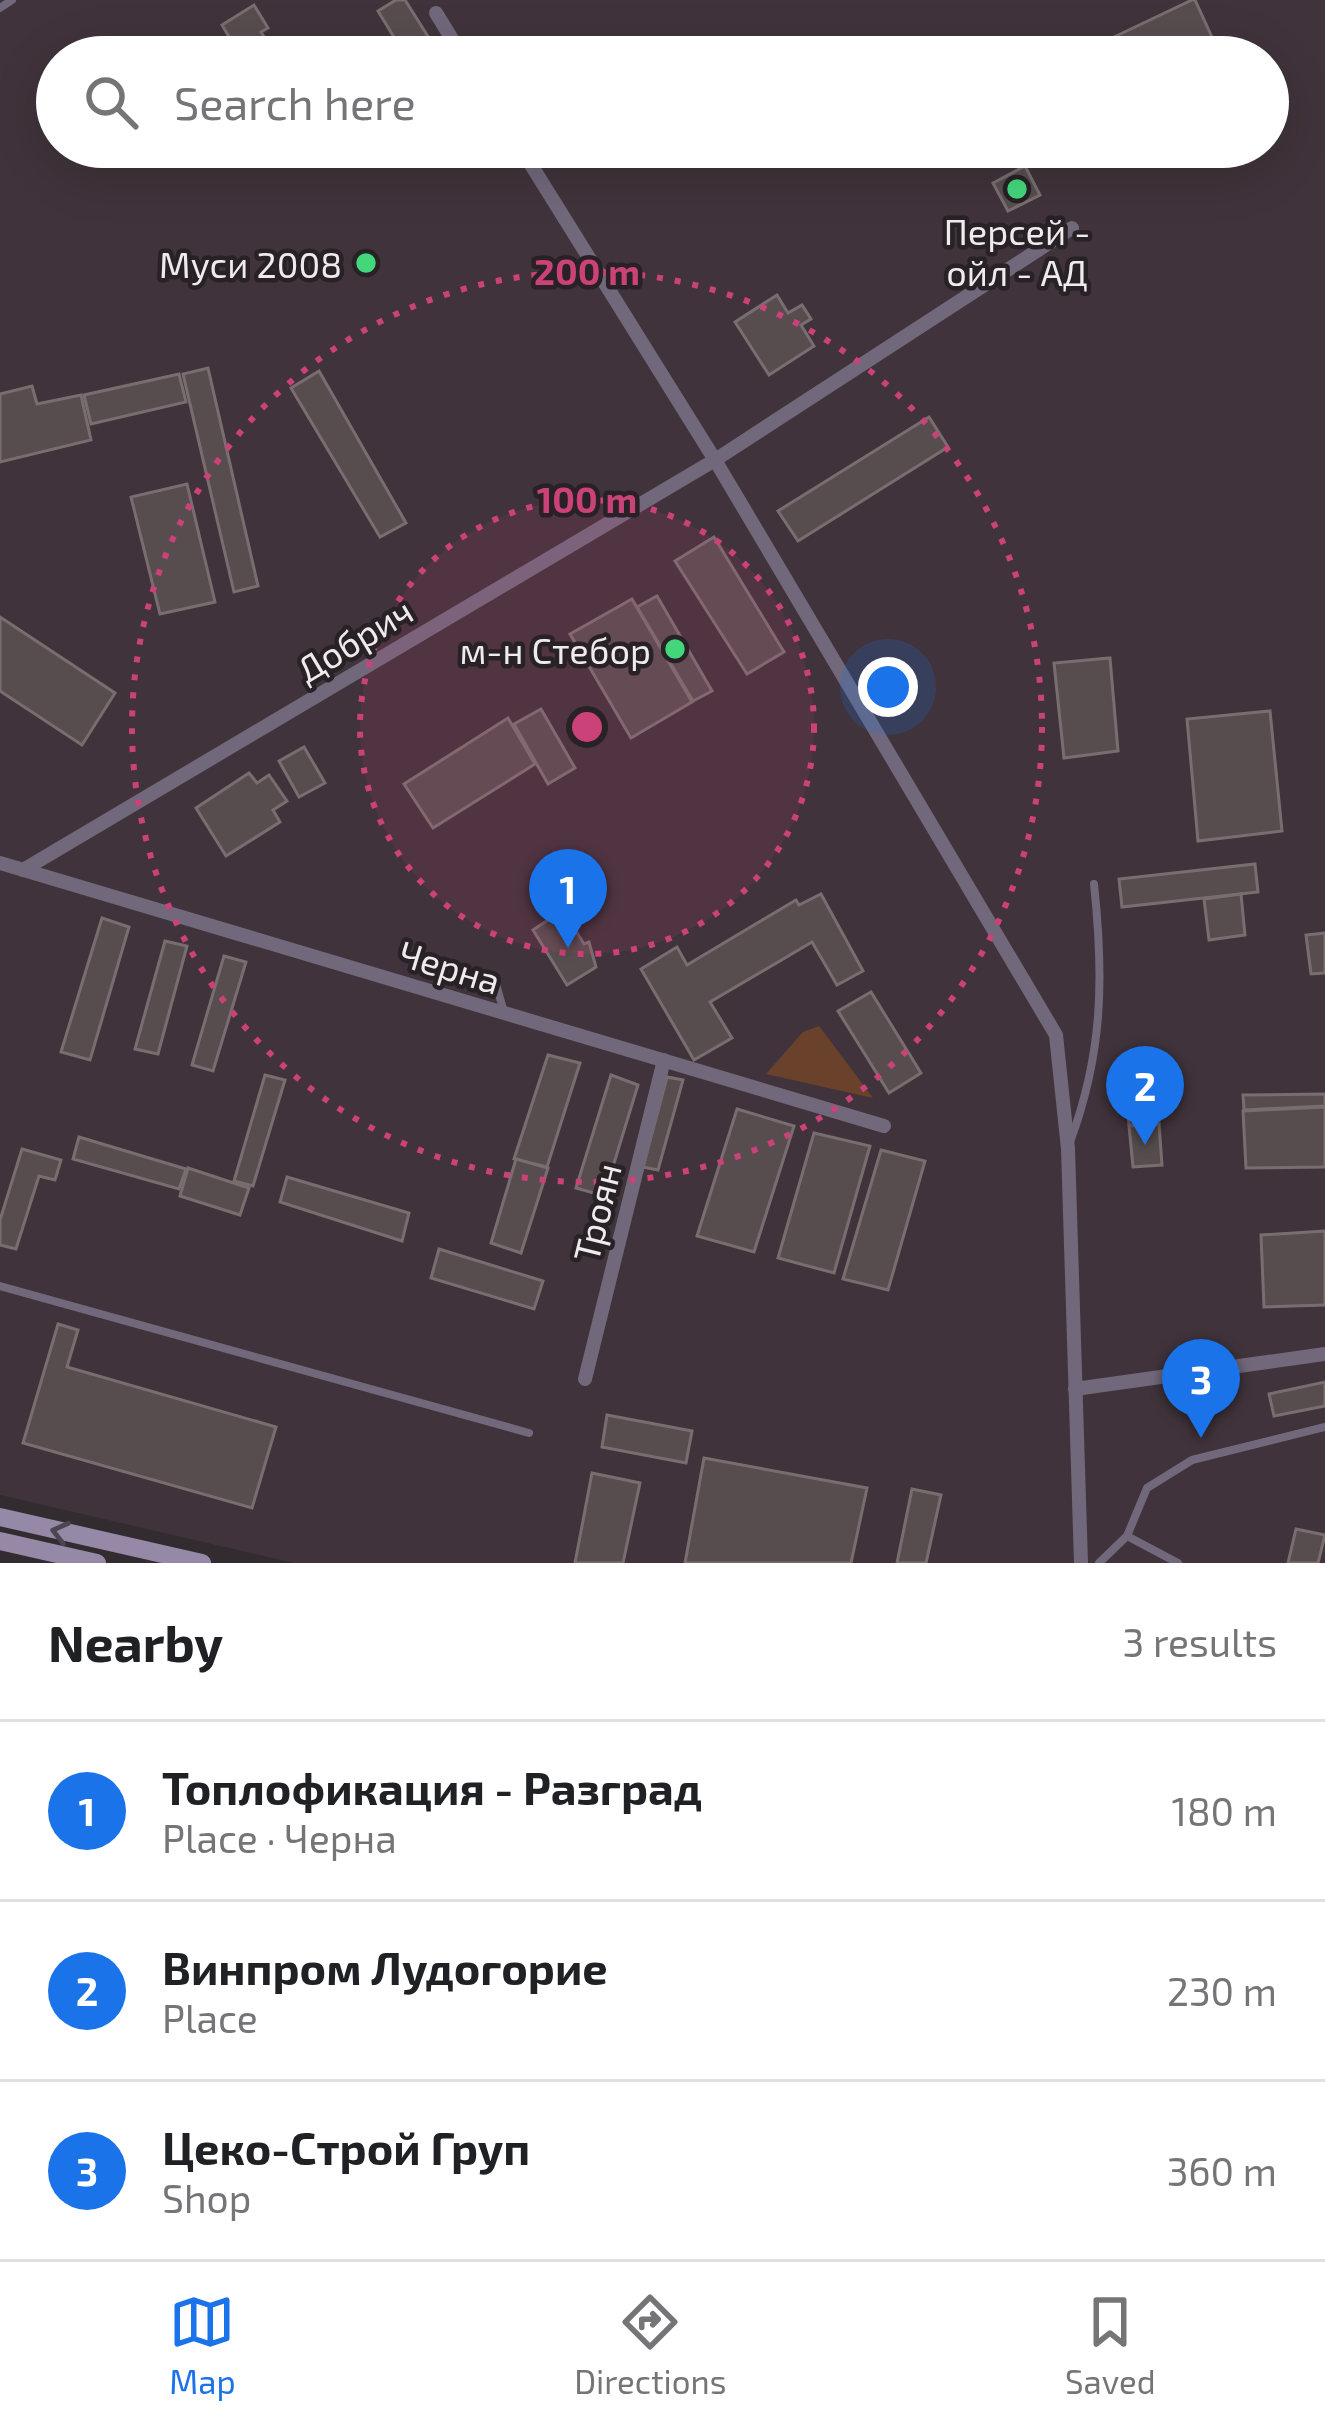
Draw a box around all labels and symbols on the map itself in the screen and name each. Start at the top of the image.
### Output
marker: Персей - ойл - АД [1004,176,1030,202]
place label: Персей - ойл - АД [944,209,1090,293]
place label: Муси 2008 [159,242,342,286]
text: 200 m [534,249,640,292]
marker: Муси 2008 [353,250,379,276]
text: 100 m [537,477,637,520]
street label: Добрич [288,588,420,690]
place label: м-н Стебор [459,628,651,671]
marker: м-н Стебор [662,636,688,662]
your location [858,657,918,717]
centre of rings [566,706,608,748]
pin: 1 [529,849,607,948]
street label: Черна [394,930,506,1002]
pin: 2 [1106,1046,1184,1145]
street label: Троян [563,1158,629,1266]
pin: 3 [1162,1339,1240,1438]
one-way arrow [50,1521,70,1546]

